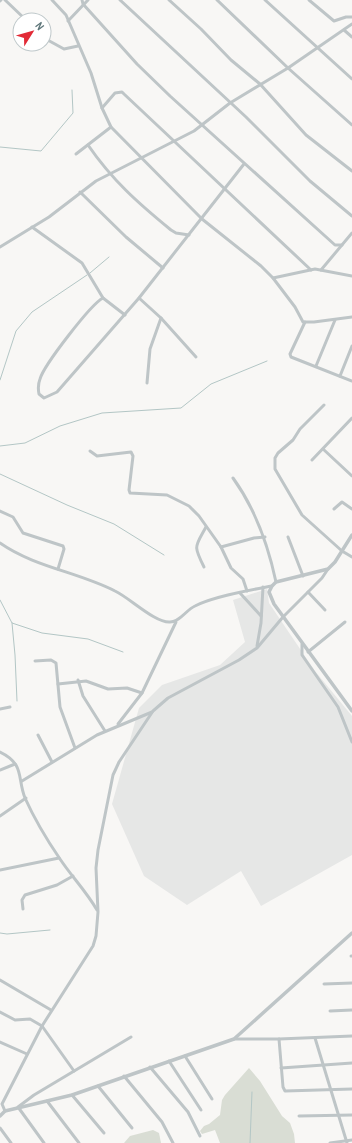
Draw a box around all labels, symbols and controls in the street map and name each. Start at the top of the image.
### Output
north arrow [12,12,52,52]
text: N [32,19,48,33]

